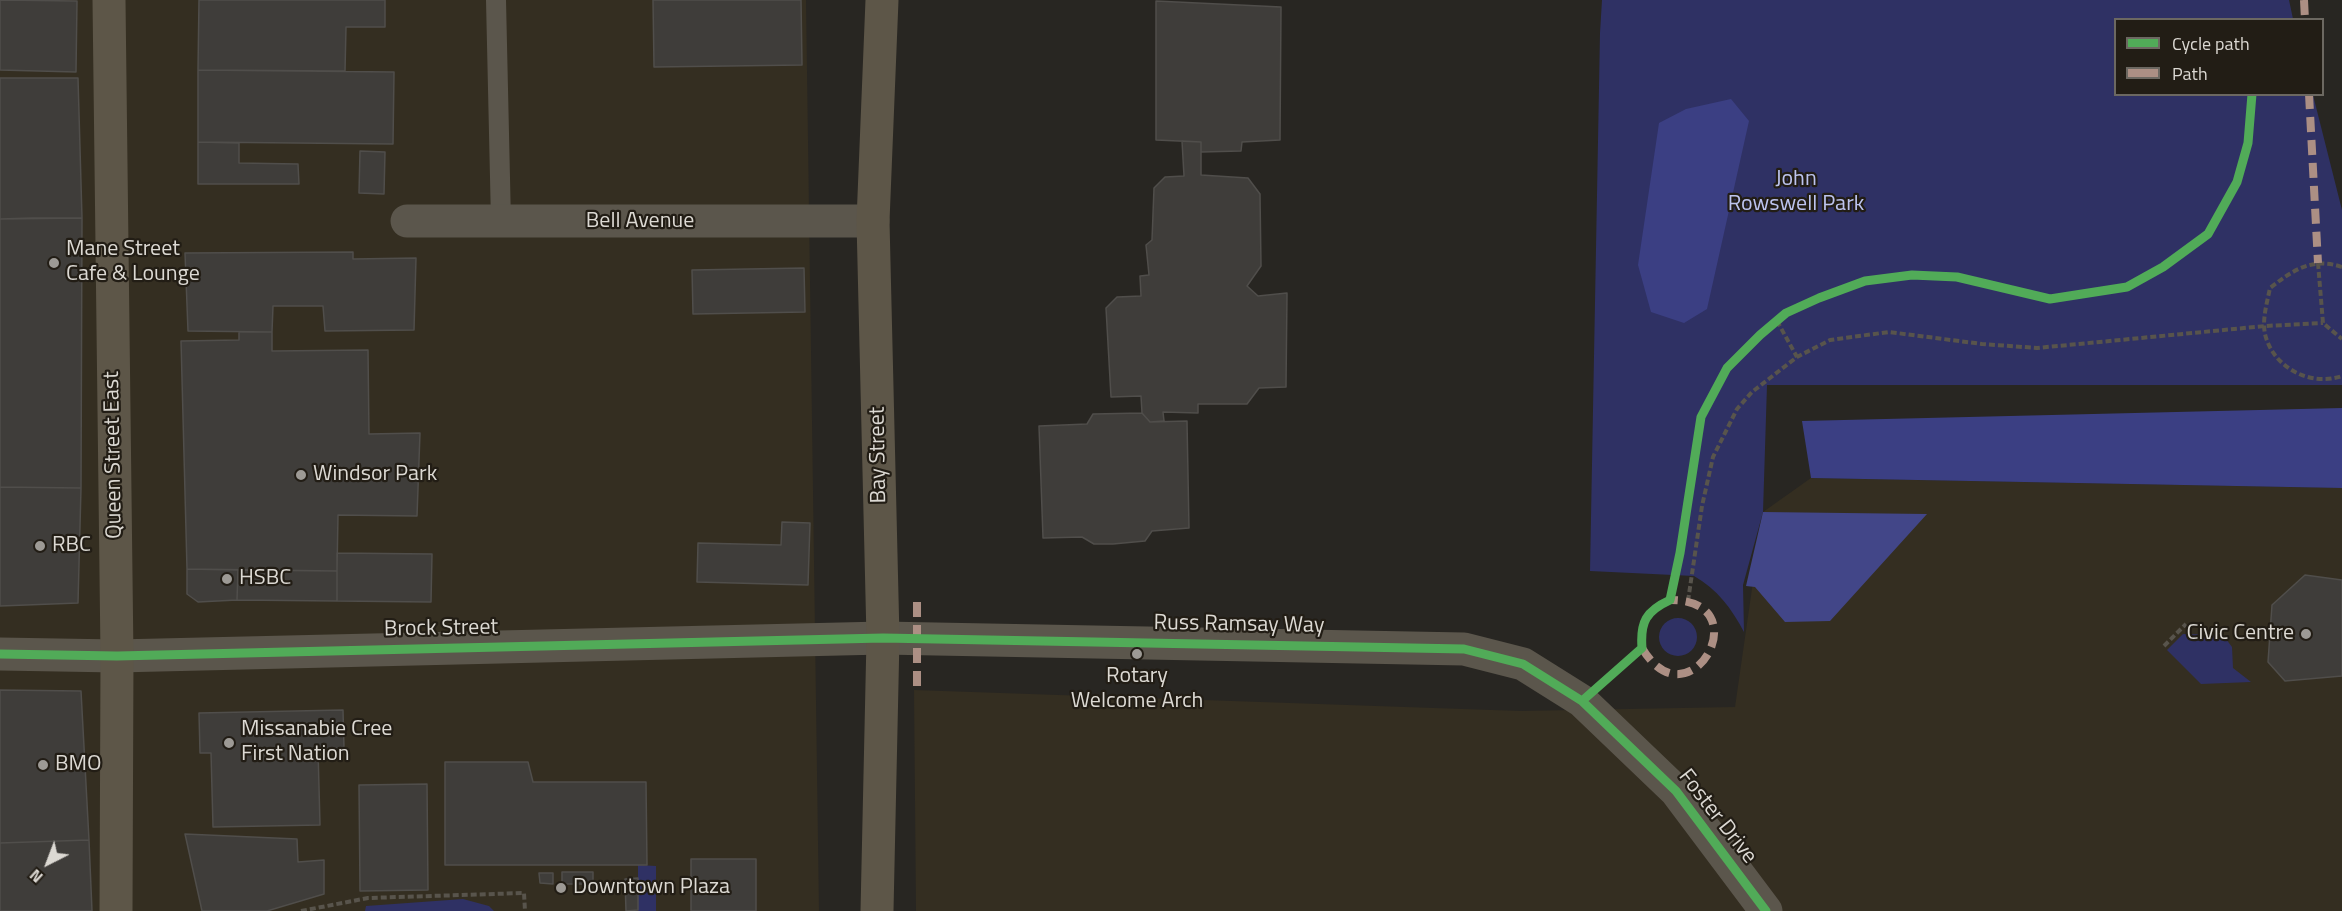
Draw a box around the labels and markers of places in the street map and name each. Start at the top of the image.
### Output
place label: Mane Street Cafe & Lounge [66,237,200,288]
marker: Mane Street Cafe & Lounge [47,256,61,270]
place label: Windsor Park [313,462,437,488]
marker: Windsor Park [294,468,308,482]
place label: RBC [52,533,91,559]
marker: RBC [33,539,47,553]
place label: HSBC [239,566,291,592]
marker: HSBC [220,572,234,586]
place label: Civic Centre [2187,621,2294,647]
marker: Civic Centre [2299,627,2313,641]
marker: Rotary Welcome Arch [1130,647,1144,661]
place label: Rotary Welcome Arch [1071,664,1203,716]
place label: Missanabie Cree First Nation [241,717,392,768]
marker: Missanabie Cree First Nation [222,736,236,750]
place label: BMO [55,752,102,778]
marker: BMO [36,758,50,772]
place label: Downtown Plaza [573,875,730,901]
marker: Downtown Plaza [554,881,568,895]

